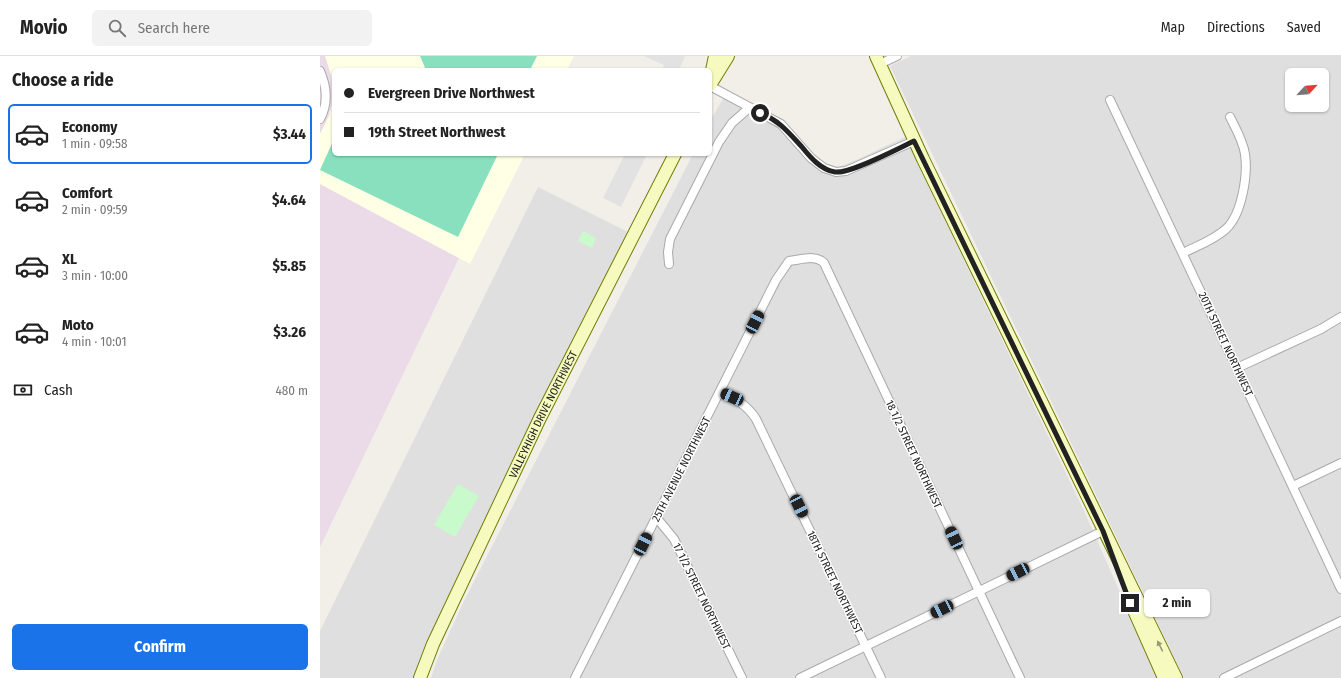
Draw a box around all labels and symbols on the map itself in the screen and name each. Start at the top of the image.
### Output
north arrow [1285,68,1329,112]
route start [751,104,769,122]
street label: 20TH STREET NORTHWEST [1196,290,1256,399]
car [744,309,766,335]
street label: VALLEYHIGH DRIVE NORTHWEST [507,348,581,480]
car [719,387,745,407]
street label: 18 1/2 STREET NORTHWEST [883,398,945,511]
street label: 25TH AVENUE NORTHWEST [649,414,714,524]
car [788,493,810,519]
car [943,525,965,551]
street label: 18TH STREET NORTHWEST [804,529,866,637]
car [632,531,654,557]
street label: 17 1/2 STREET NORTHWEST [670,541,733,652]
car [1005,561,1031,583]
callout: 2 min [1144,589,1210,617]
route end [1121,594,1139,612]
car [929,598,955,620]
one-way arrow [1157,640,1163,652]

